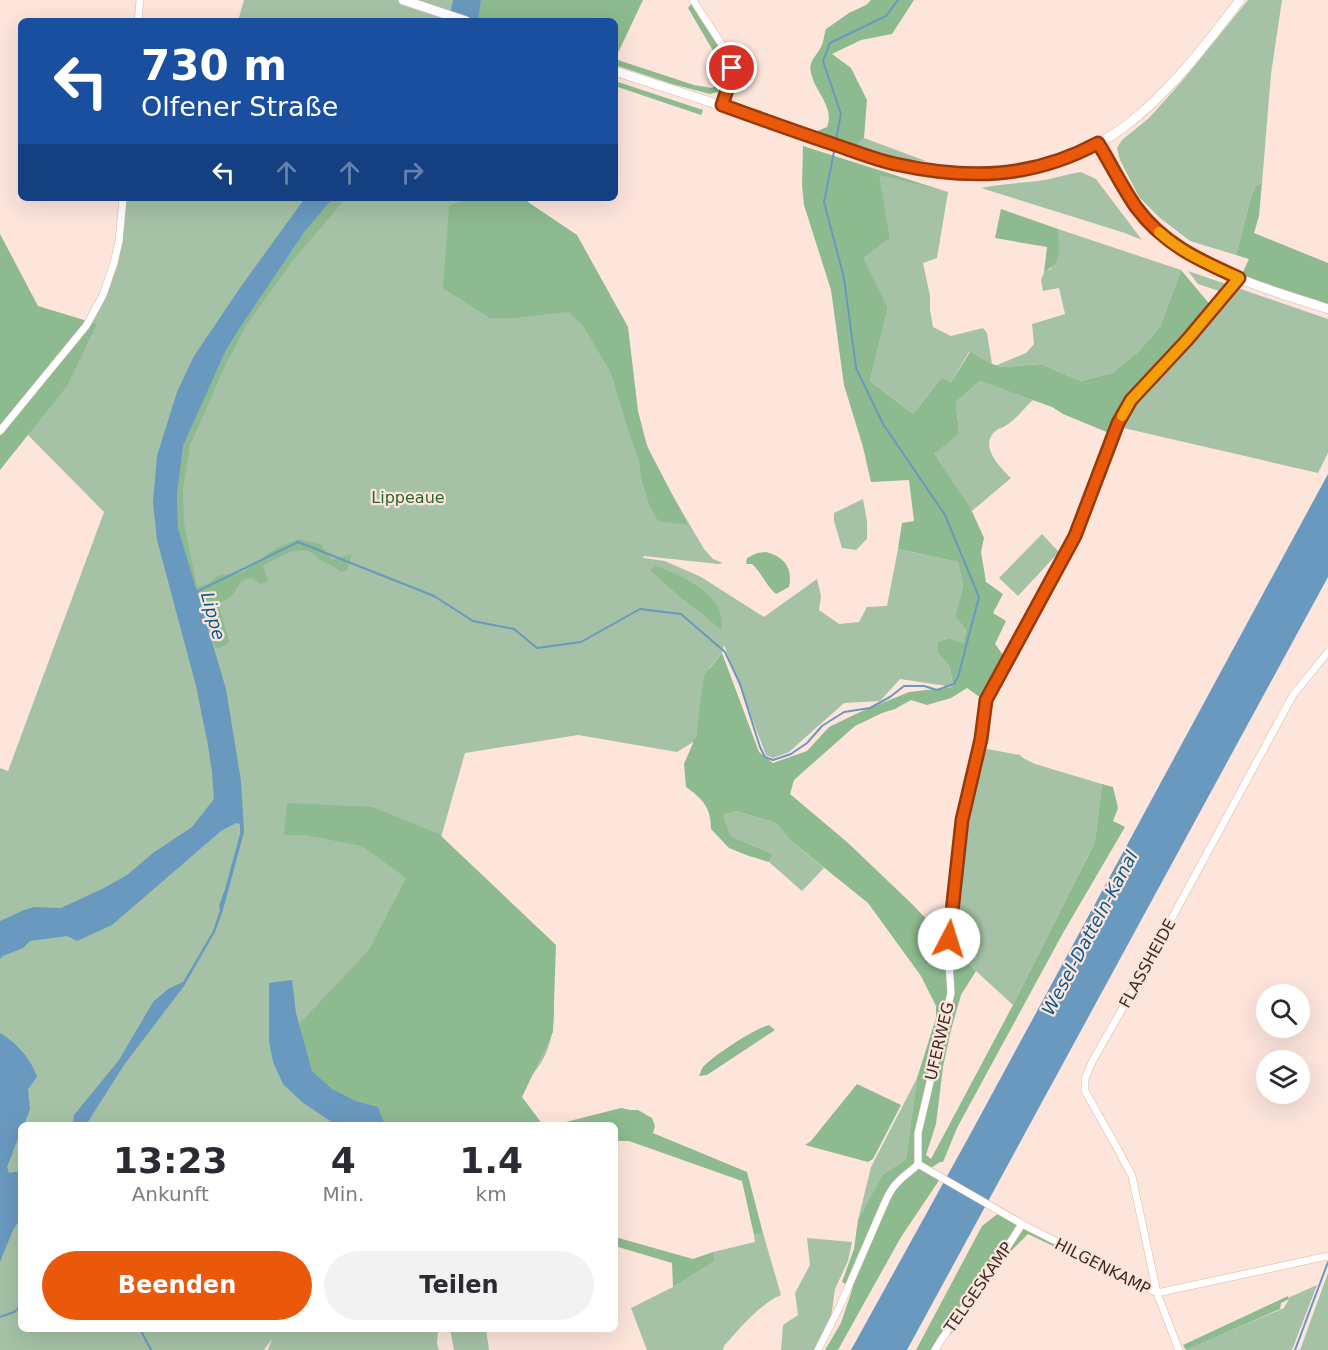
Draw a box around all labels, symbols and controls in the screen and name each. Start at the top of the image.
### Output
text: 730 m [141,41,287,90]
icon: left [42,42,120,120]
pin [706,42,757,93]
icon: arrive [715,51,748,84]
text: Olfener Straße [141,91,338,122]
icon: left [207,156,240,189]
icon: ahead [270,156,303,189]
icon: ahead [333,156,366,189]
icon: right [396,156,429,189]
park label: Lippeaue [371,488,445,507]
water label: Lippe [197,590,230,642]
water label: Wesel-Datteln-Kanal [1037,847,1142,1019]
position arrow [917,907,981,971]
street label: FLASSHEIDE [1115,915,1180,1011]
map controls [1256,984,1310,1104]
button: search [1256,984,1310,1038]
street label: UFERWEG [921,1000,958,1082]
button: layers [1256,1050,1310,1104]
text: 13:23 [113,1140,228,1181]
text: 4 [331,1140,356,1181]
text: 1.4 [459,1140,523,1181]
text: Ankunft [132,1182,209,1206]
text: Min. [322,1182,364,1206]
text: km [476,1182,507,1206]
street label: HILGENKAMP [1052,1234,1154,1299]
street label: TELGESKAMP [940,1238,1017,1337]
button: Beenden [42,1251,312,1320]
button: Teilen [324,1251,594,1320]

